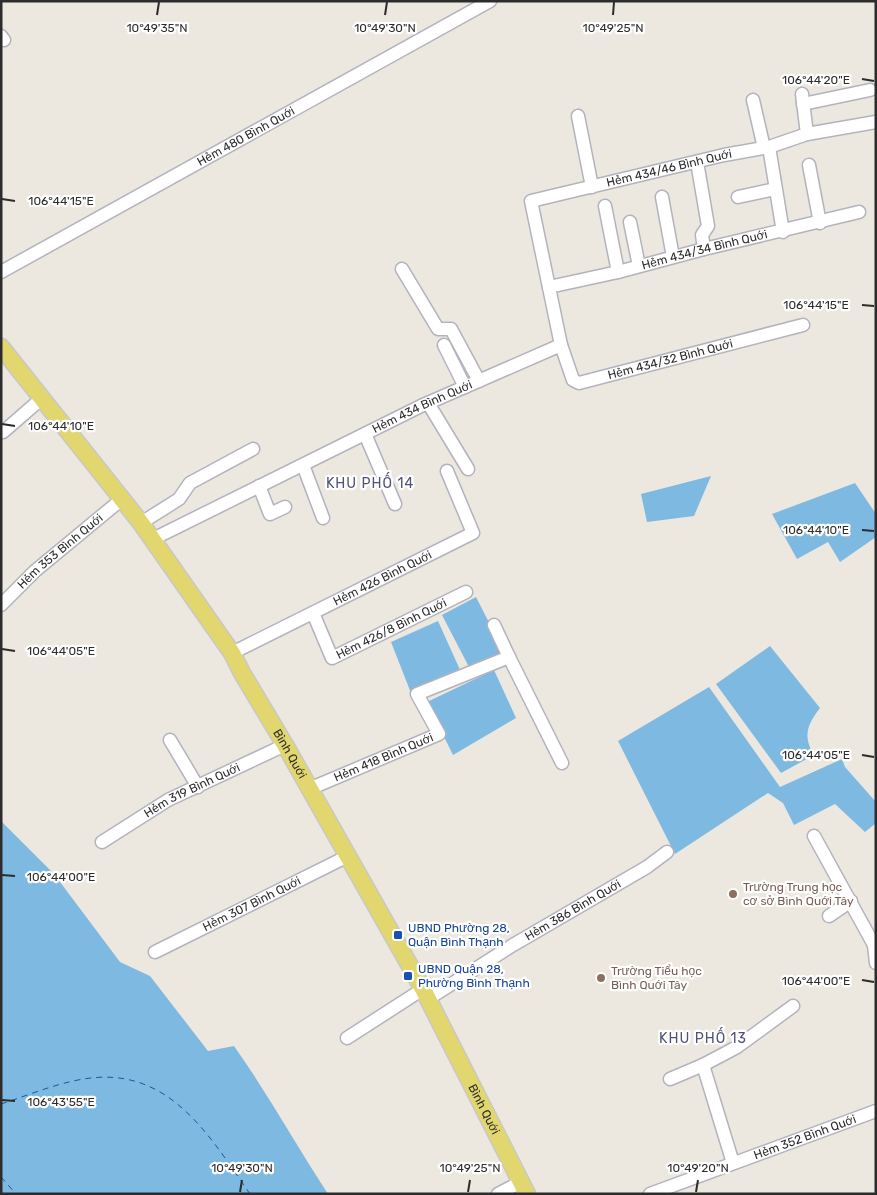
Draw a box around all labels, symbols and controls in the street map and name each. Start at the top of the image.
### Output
text: 10°49'35"N [126,21,188,35]
text: 10°49'30"N [354,21,416,35]
text: 10°49'25"N [583,21,643,35]
text: 106°44'20"E [782,73,850,87]
street label: Hẻm 480 Bình Quới [195,104,297,169]
street label: Hẻm 434/46 Bình Quới [605,147,733,190]
text: 106°44'15"E [28,194,94,208]
street label: Hẻm 434/34 Bình Quới [640,227,769,272]
text: 106°44'15"E [783,298,849,312]
street label: Hẻm 434/32 Bình Quới [606,336,734,382]
street label: Hẻm 434 Bình Quới [370,378,474,436]
text: 106°44'10"E [28,419,94,433]
district label: KHU PHỐ 14 [326,472,414,492]
street label: Hẻm 353 Bình Quới [14,511,106,592]
text: 106°44'10"E [783,523,849,537]
street label: Hẻm 426 Bình Quới [331,548,434,609]
street label: Hẻm 426/8 Bình Quới [334,596,449,662]
text: 106°44'05"E [27,644,95,658]
street label: Bình Quới [270,727,310,781]
street label: Hẻm 418 Bình Quới [332,730,435,785]
text: 106°44'05"E [782,748,850,762]
street label: Hẻm 319 Bình Quới [141,760,242,820]
text: 106°44'00"E [27,870,95,884]
street label: Hẻm 307 Bình Quới [200,874,303,934]
street label: Hẻm 386 Bình Quới [522,877,623,943]
place label: Trường Trung học cơ sở Bình Quới Tây [743,880,854,908]
marker: Trường Trung học cơ sở Bình Quới Tây [727,888,739,900]
place label: UBND Phường 28, Quận Bình Thạnh [408,921,510,949]
marker: UBND Phường 28, Quận Bình Thạnh [392,929,404,941]
place label: UBND Quận 28, Phường Bình Thạnh [418,962,530,990]
place label: Trường Tiểu học Bình Quới Tây [611,964,702,992]
marker: UBND Quận 28, Phường Bình Thạnh [402,970,414,982]
marker: Trường Tiểu học Bình Quới Tây [595,972,607,984]
text: 106°44'00"E [782,974,850,988]
district label: KHU PHỐ 13 [659,1027,747,1047]
street label: Bình Quới [465,1082,503,1137]
text: 106°43'55"E [27,1095,95,1109]
street label: Hẻm 352 Bình Quới [752,1112,858,1162]
text: 10°49'30"N [211,1161,273,1175]
text: 10°49'25"N [440,1161,500,1175]
text: 10°49'20"N [667,1161,729,1175]

